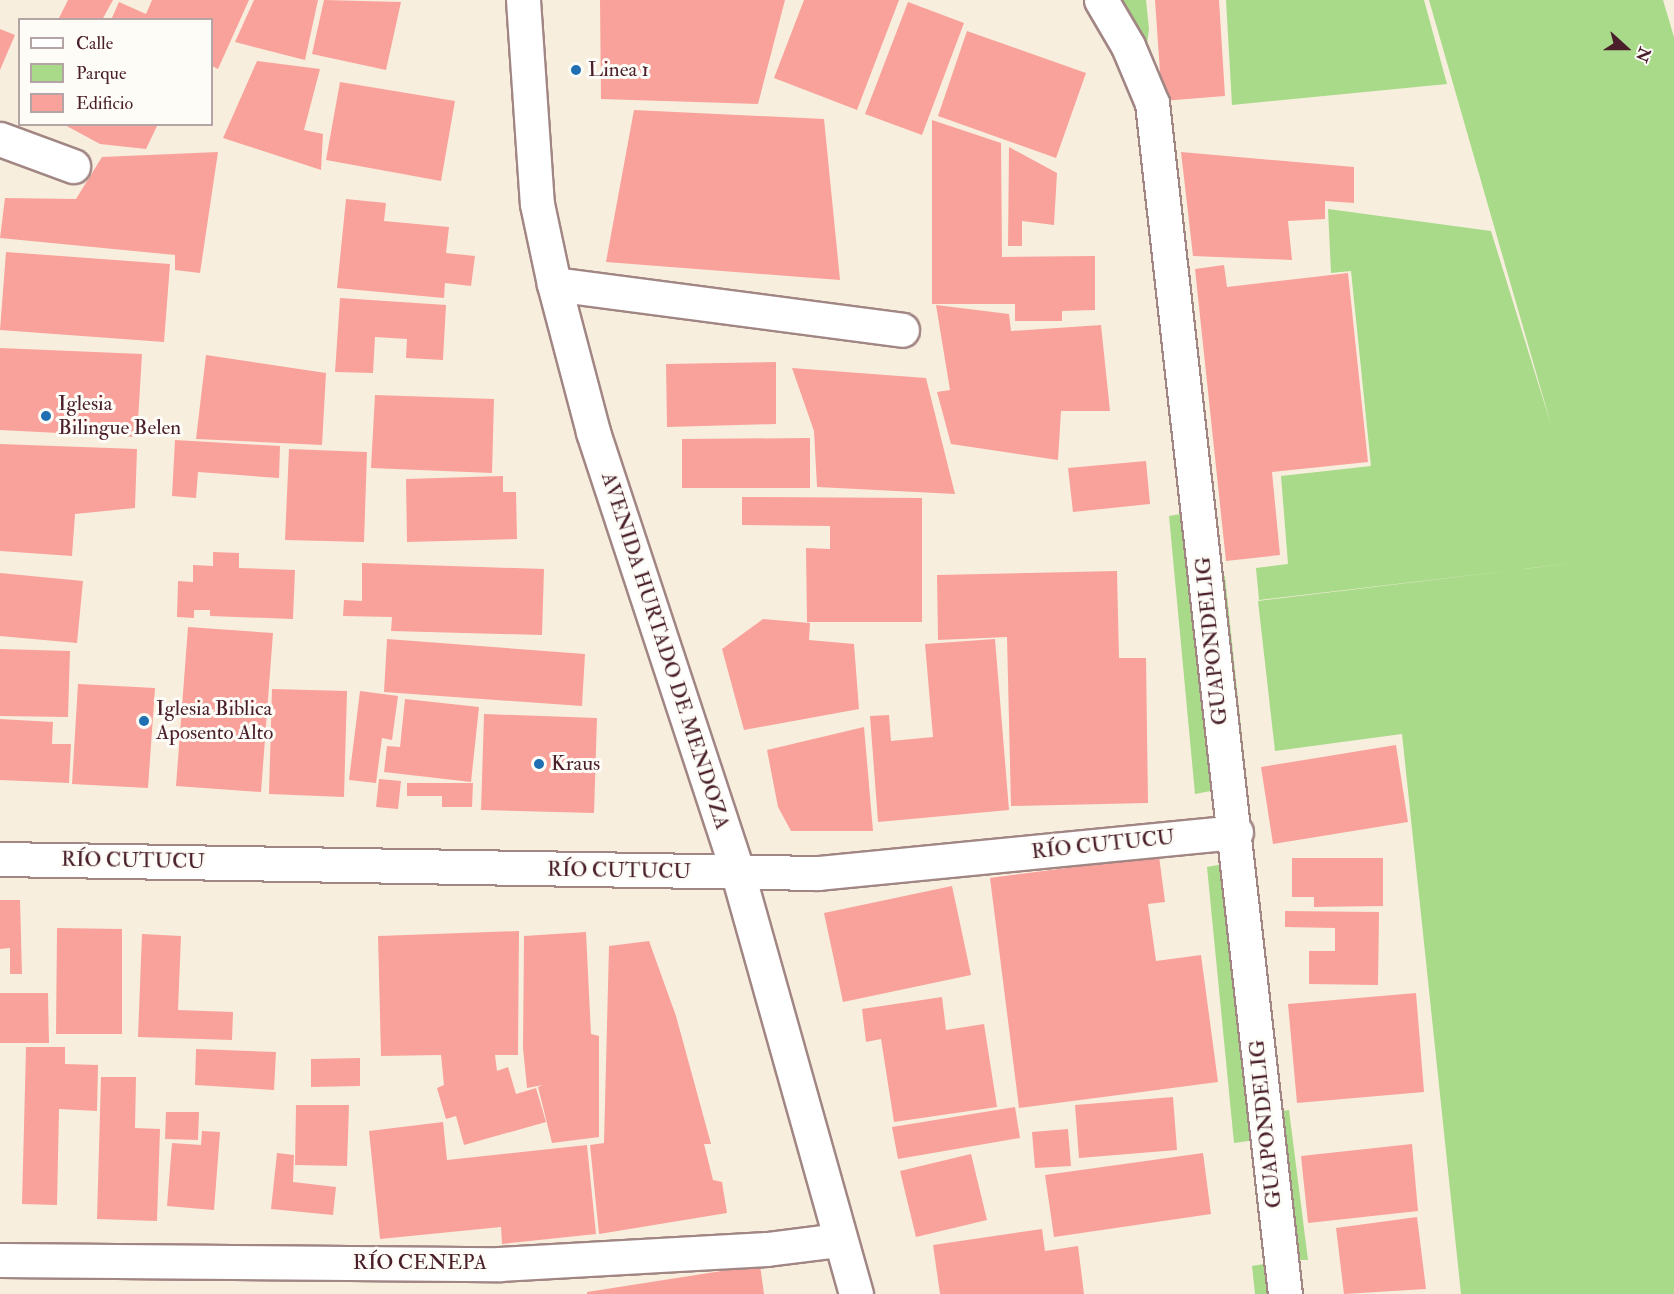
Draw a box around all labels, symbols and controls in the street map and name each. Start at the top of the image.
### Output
legend [18,18,213,126]
north arrow [1596,18,1656,78]
text: Calle [76,32,113,55]
text: N [1631,44,1655,65]
place label: Linea 1 [588,57,649,83]
text: Parque [76,62,126,85]
marker: Linea 1 [569,63,583,77]
text: Edificio [76,92,133,115]
place label: Iglesia Bilingue Belen [58,391,181,441]
marker: Iglesia Bilingue Belen [39,409,53,423]
street label: AVENIDA HURTADO DE MENDOZA [595,469,735,833]
street label: GUAPONDELIG [1191,556,1233,726]
place label: Iglesia Biblica Aposento Alto [156,696,273,746]
marker: Iglesia Biblica Aposento Alto [137,714,151,728]
place label: Kraus [551,751,600,777]
marker: Kraus [532,757,546,771]
street label: RÍO CUTUCU [1030,825,1176,865]
street label: RÍO CUTUCU [61,847,205,875]
street label: RÍO CUTUCU [547,857,691,885]
street label: GUAPONDELIG [1245,1039,1287,1209]
street label: RÍO CENEPA [353,1250,487,1276]

